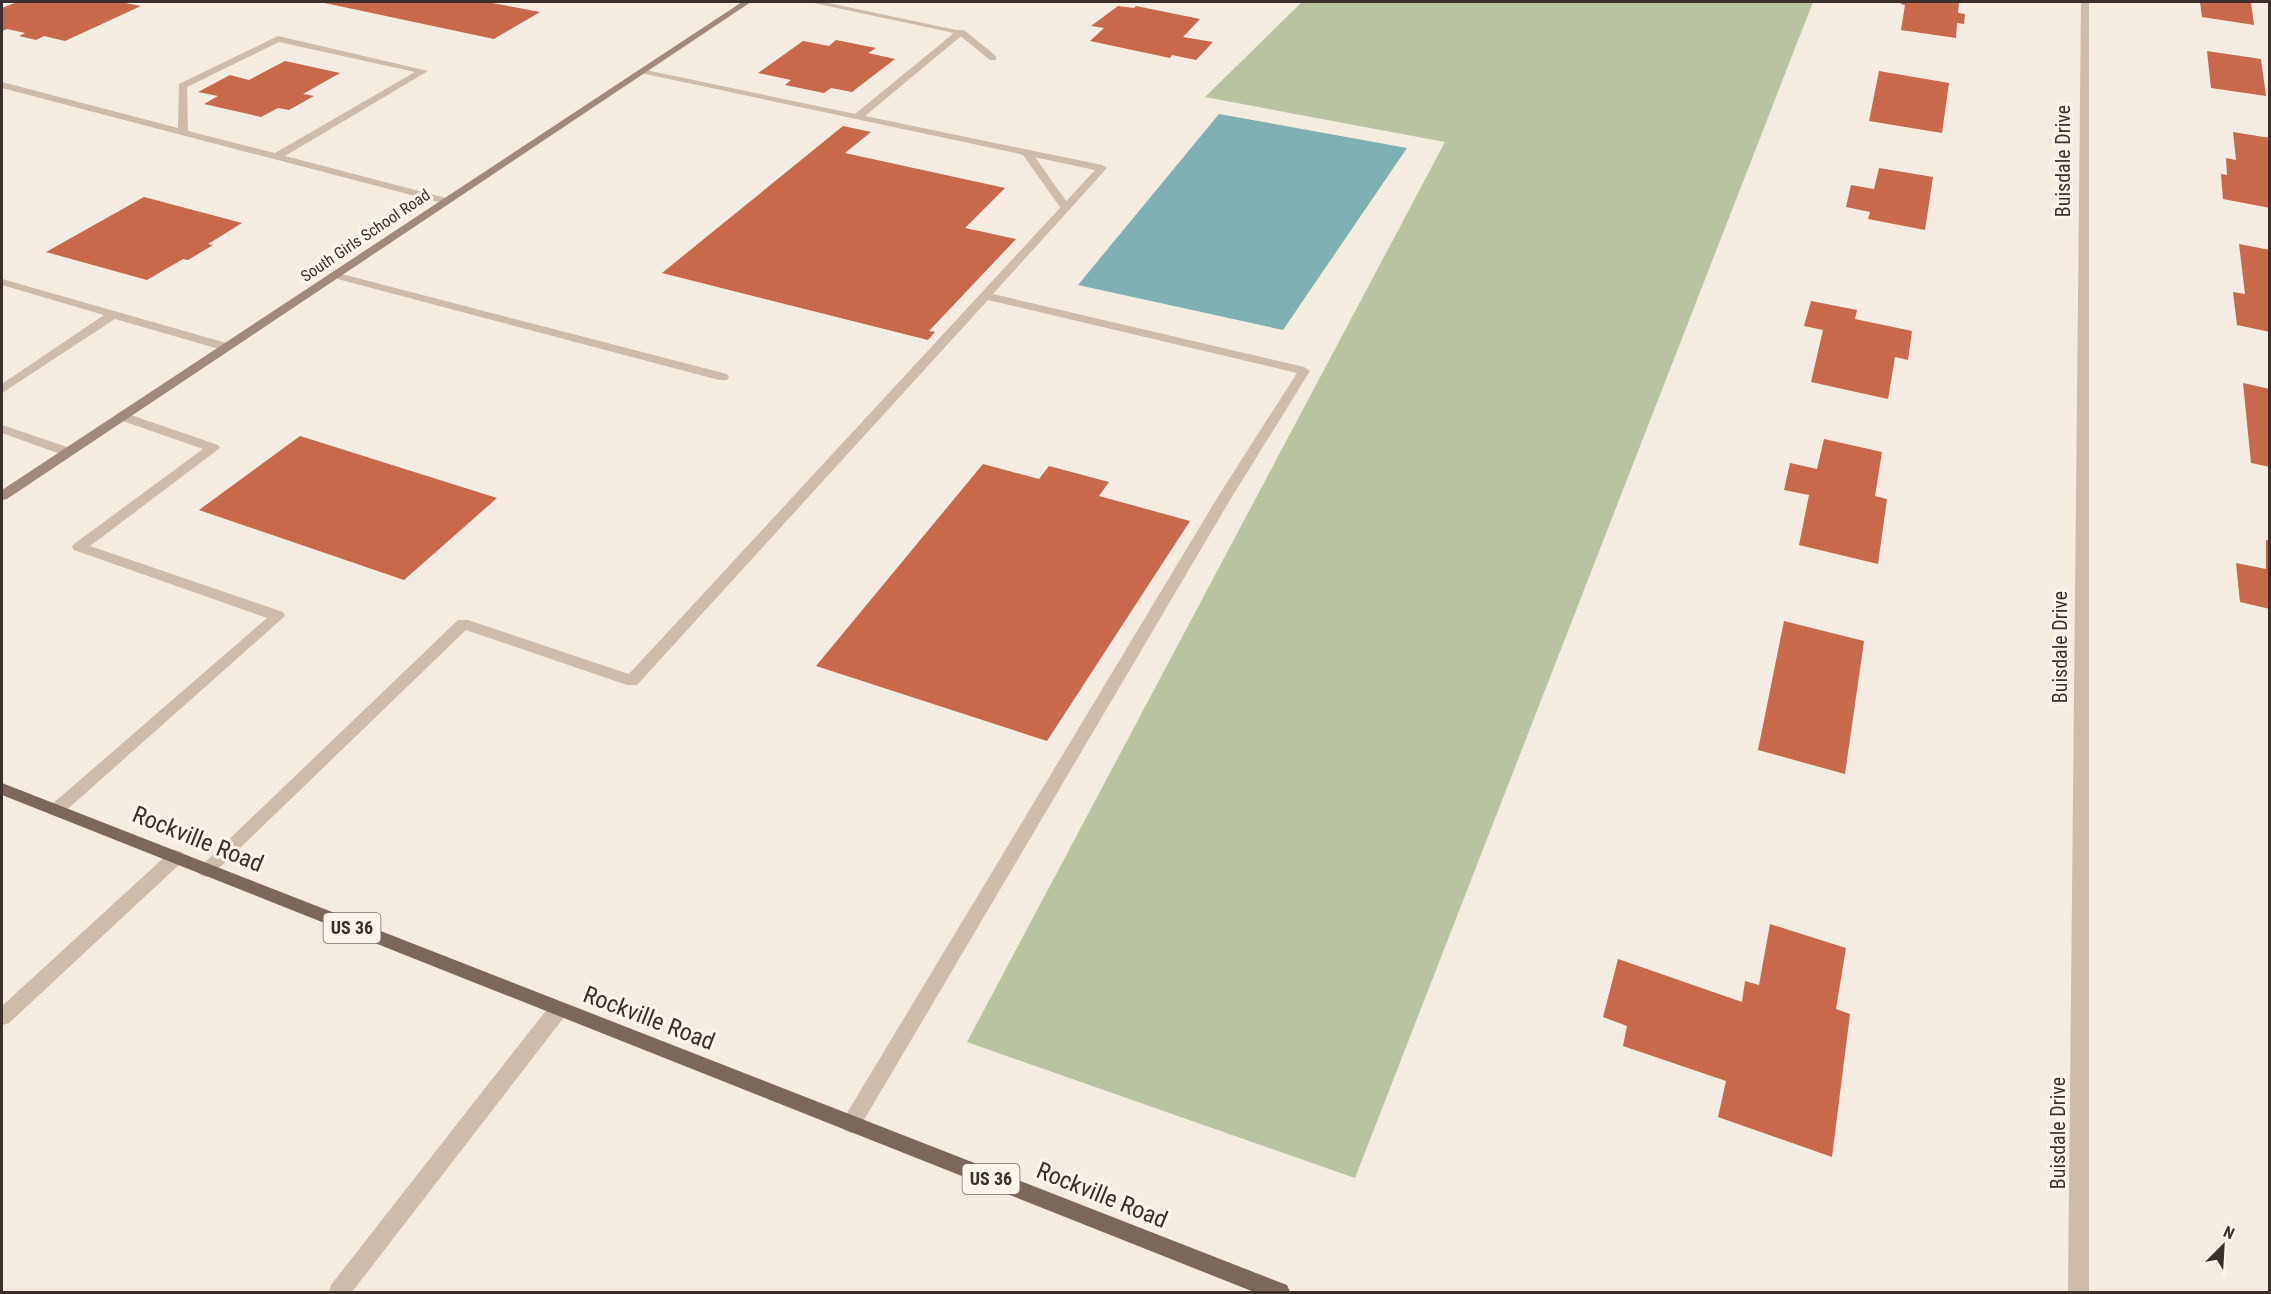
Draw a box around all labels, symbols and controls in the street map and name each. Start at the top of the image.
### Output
street label: Buisdale Drive [2051,105,2075,217]
street label: South Girls School Road [297,185,434,286]
street label: Buisdale Drive [2048,591,2072,703]
street label: Rockville Road [129,800,267,878]
road number: US 36 [324,913,380,943]
street label: Rockville Road [579,980,719,1056]
street label: Buisdale Drive [2046,1077,2070,1189]
street label: Rockville Road [1033,1156,1171,1234]
road number: US 36 [962,1164,1020,1194]
north arrow [2193,1216,2253,1276]
text: N [2221,1222,2237,1243]

